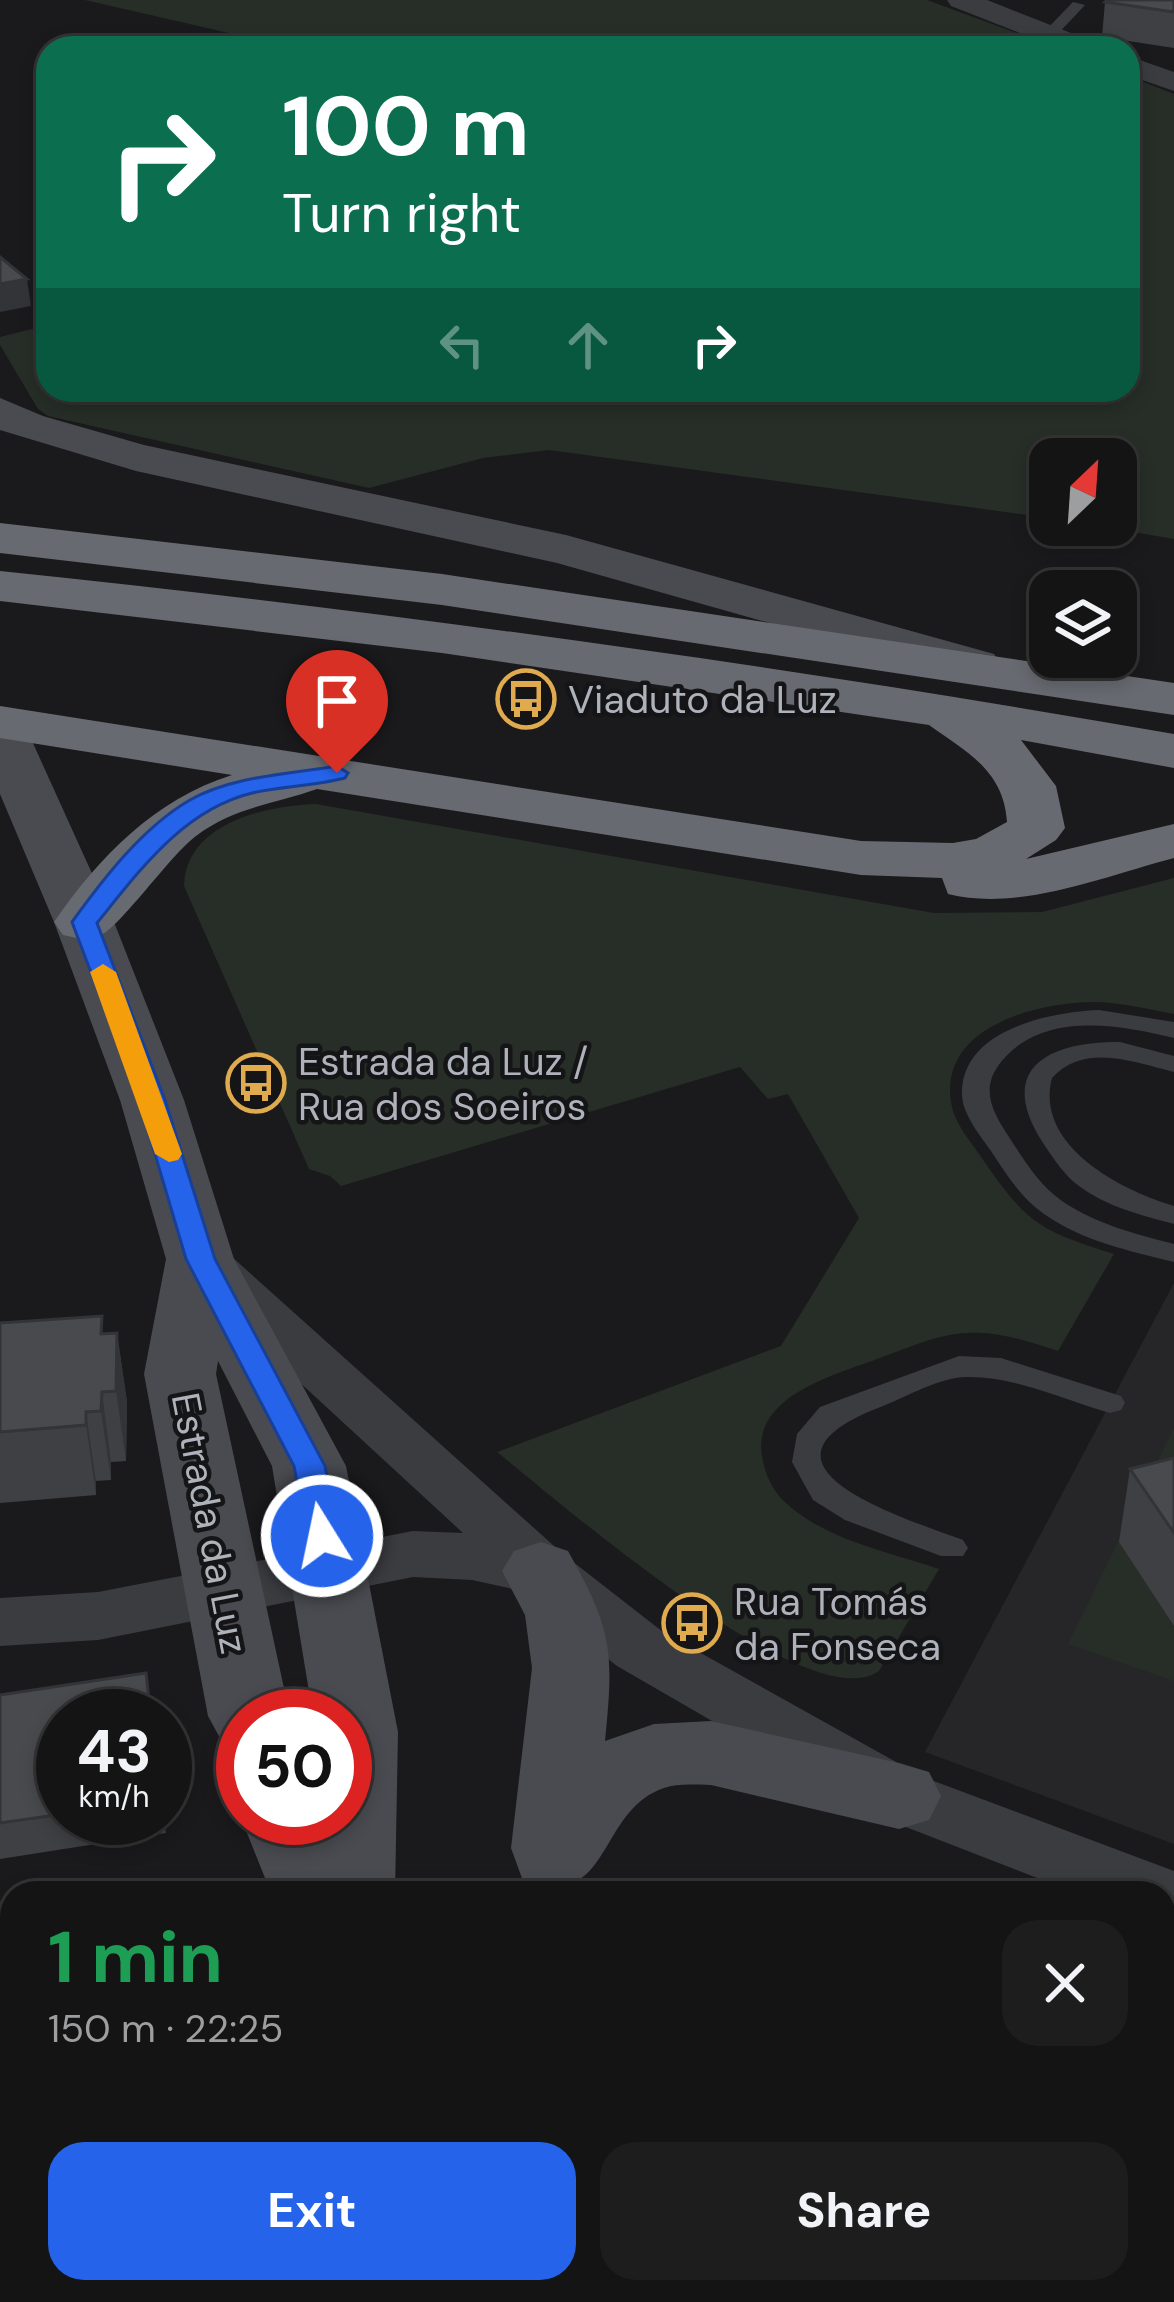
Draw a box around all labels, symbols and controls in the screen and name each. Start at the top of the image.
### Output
text: 100 m [282,72,530,181]
icon: right [84,84,240,240]
text: Turn right [282,178,521,249]
icon: left [429,312,495,378]
icon: ahead [555,312,621,378]
icon: right [681,312,747,378]
north arrow [1029,438,1137,546]
map controls [1029,438,1137,678]
button: layers [1029,570,1137,678]
pin [286,650,388,773]
icon: arrive [304,668,370,734]
bus stop icon: Viaduto da Luz [495,668,557,730]
place label: Viaduto da Luz [568,674,837,725]
place label: Estrada da Luz / Rua dos Soeiros [298,1036,588,1132]
bus stop icon: Estrada da Luz / Rua dos Soeiros [225,1052,287,1114]
street label: Estrada da Luz [160,1388,260,1658]
position arrow [259,1473,385,1599]
place label: Rua Tomás da Fonseca [734,1576,941,1672]
bus stop icon: Rua Tomás da Fonseca [661,1592,723,1654]
speed limit sign: 50 [216,1689,372,1845]
text: 43 [76,1712,152,1791]
text: km/h [79,1777,149,1816]
text: 1 min [48,1911,223,2004]
button: close [1002,1920,1128,2046]
text: 150 m · 22:25 [48,2003,283,2054]
button: Exit [48,2142,576,2280]
button: Share [600,2142,1128,2280]

